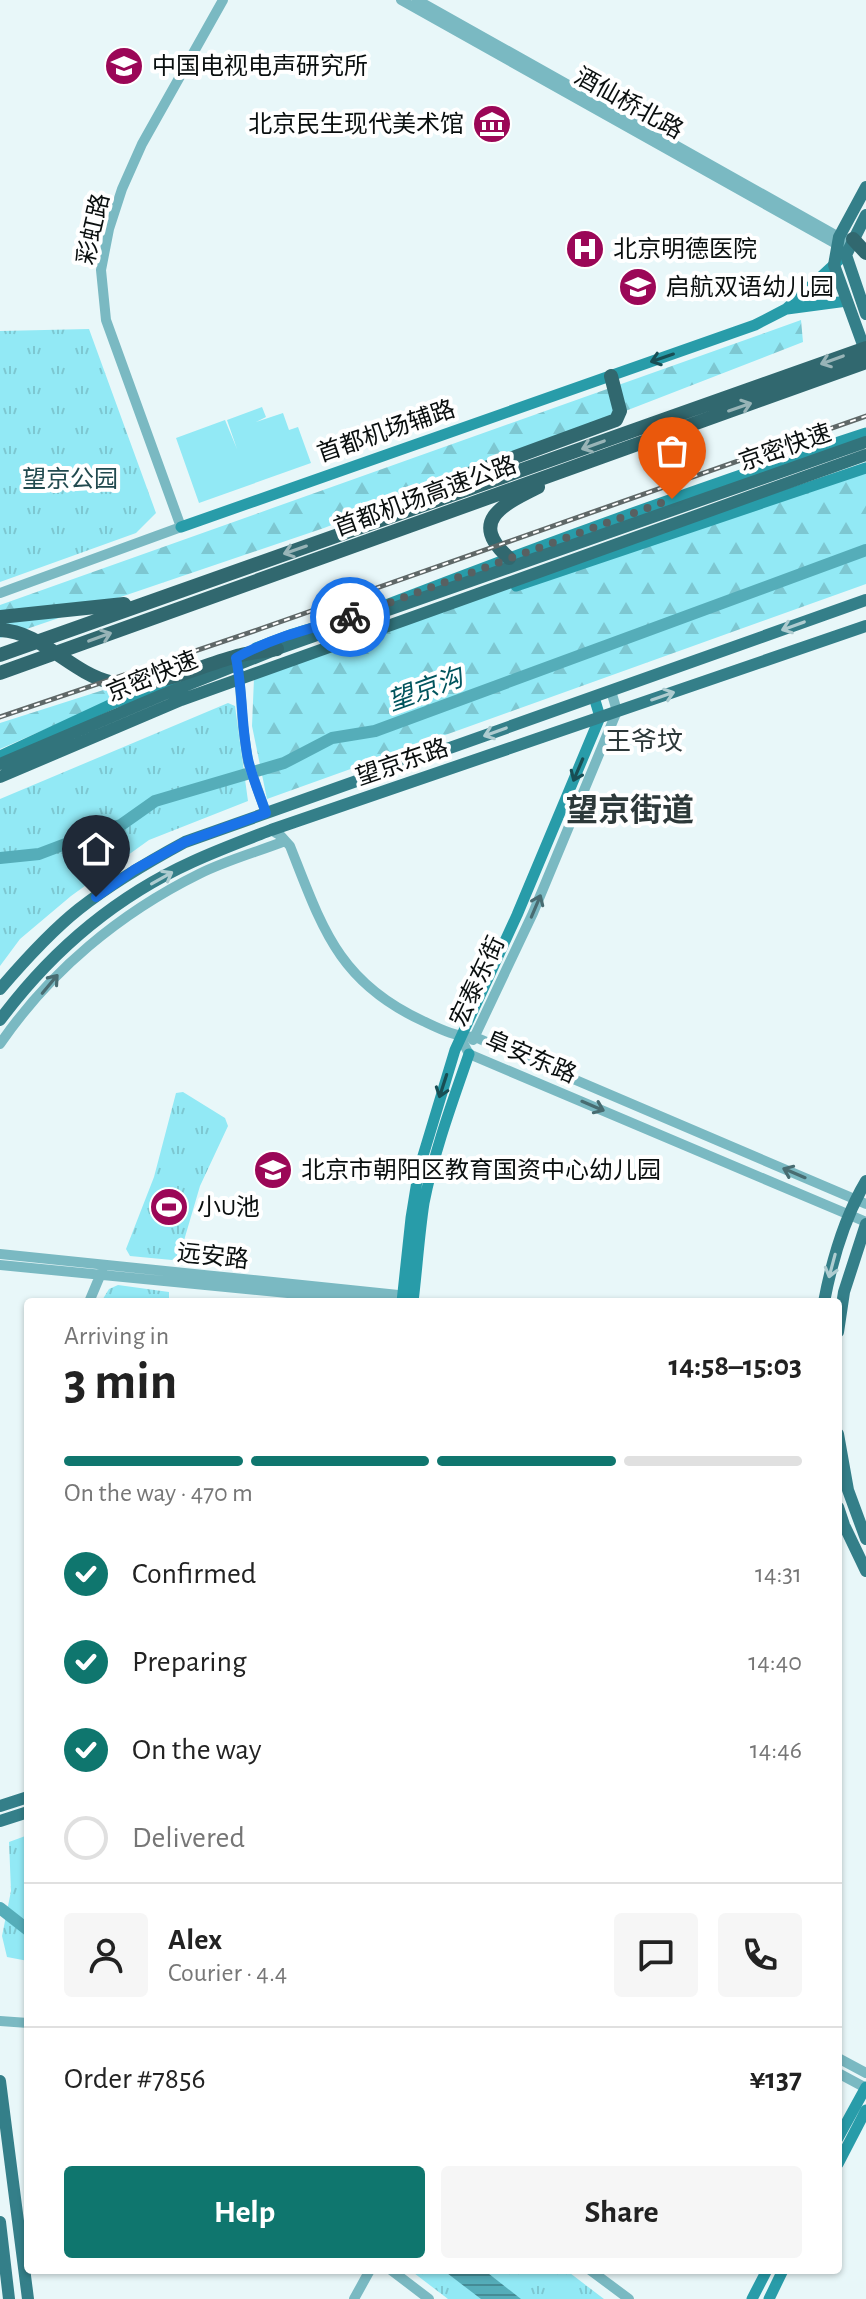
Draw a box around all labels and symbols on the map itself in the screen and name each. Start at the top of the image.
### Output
school or university icon: 中国电视电声研究所 [103,45,145,87]
place label: 中国电视电声研究所 [152,53,368,79]
street label: 酒仙桥北路 [570,63,688,143]
museum icon: 北京民生现代美术馆 [471,103,513,145]
place label: 北京民生现代美术馆 [248,111,464,137]
street label: 彩虹路 [72,191,114,267]
hospital icon: 北京明德医院 [564,228,606,270]
place label: 北京明德医院 [613,236,757,262]
school or university icon: 启航双语幼儿园 [617,266,659,308]
place label: 启航双语幼儿园 [666,274,834,300]
one-way arrow [650,352,675,366]
one-way arrow [820,353,845,368]
street label: 首都机场辅路 [314,395,458,467]
one-way arrow [727,399,752,414]
pin [638,417,706,499]
street label: 京密快速 [735,419,835,475]
one-way arrow [581,438,606,453]
street label: 首都机场高速公路 [330,451,520,541]
park label: 望京公园 [22,466,118,492]
one-way arrow [283,544,308,559]
courier [310,577,390,657]
one-way arrow [781,620,805,634]
one-way arrow [87,629,112,644]
street label: 京密快速 [103,646,201,706]
water label: 望京沟 [384,661,469,715]
one-way arrow [650,688,675,702]
one-way arrow [483,726,508,740]
district label: 王爷坟 [605,727,683,755]
street label: 望京东路 [352,734,452,790]
one-way arrow [569,757,584,781]
district label: 望京街道 [566,793,694,827]
pin [62,815,130,897]
one-way arrow [150,870,173,886]
one-way arrow [529,894,544,919]
street label: 宏泰东街 [445,932,509,1030]
one-way arrow [40,974,58,994]
street label: 阜安东路 [482,1026,580,1088]
one-way arrow [435,1073,450,1098]
one-way arrow [580,1099,605,1114]
school or university icon: 北京市朝阳区教育国资中心幼儿园 [252,1149,294,1191]
place label: 北京市朝阳区教育国资中心幼儿园 [301,1157,661,1183]
one-way arrow [782,1164,807,1179]
sports icon: 小U池 [148,1186,190,1228]
place label: 小U池 [197,1194,260,1220]
street label: 远安路 [176,1239,250,1273]
one-way arrow [823,1253,838,1279]

